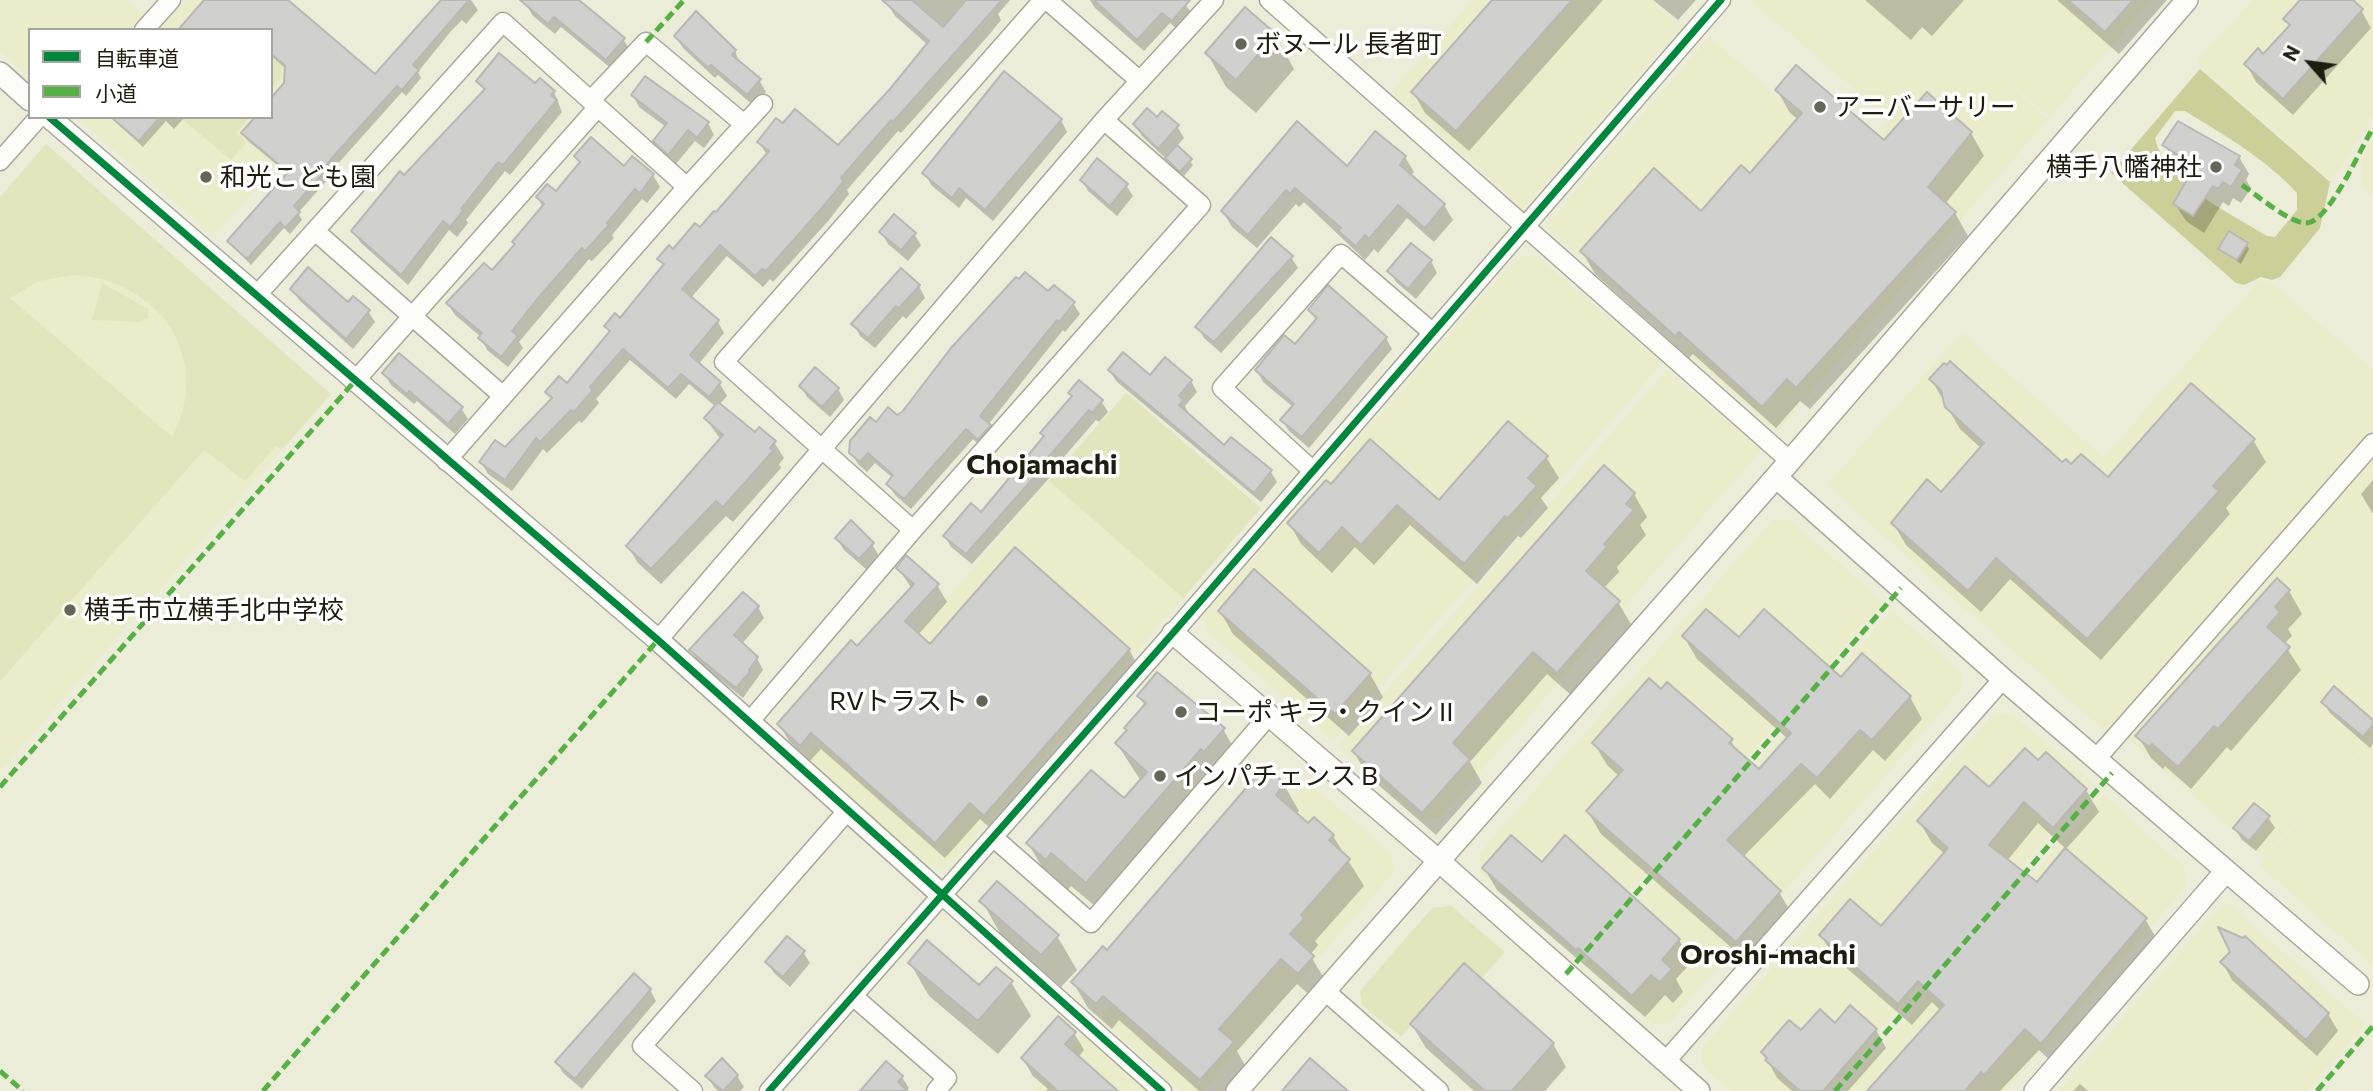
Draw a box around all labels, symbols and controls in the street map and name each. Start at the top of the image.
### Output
legend [28,28,273,119]
place label: ボヌール 長者町 [1255,28,1442,60]
north arrow [2275,28,2345,98]
marker: ボヌール 長者町 [1233,36,1249,52]
text: N [2278,41,2305,65]
text: 自転車道 [95,45,179,70]
text: 小道 [95,80,137,105]
place label: アニバーサリー [1834,91,2016,123]
marker: アニバーサリー [1812,99,1828,115]
place label: 横手八幡神社 [2046,151,2202,183]
marker: 横手八幡神社 [2208,159,2224,175]
place label: 和光こども園 [220,161,376,193]
marker: 和光こども園 [198,169,214,185]
district label: Chojamachi [966,448,1118,482]
place label: 横手市立横手北中学校 [84,594,344,626]
marker: 横手市立横手北中学校 [62,602,78,618]
place label: RVトラスト [829,685,968,717]
marker: RVトラスト [974,693,990,709]
place label: コーポ キラ・クイン II [1195,696,1453,728]
marker: コーポ キラ・クイン II [1173,704,1189,720]
place label: インパチェンス B [1174,760,1378,792]
marker: インパチェンス B [1152,768,1168,784]
district label: Oroshi-machi [1680,938,1856,972]

